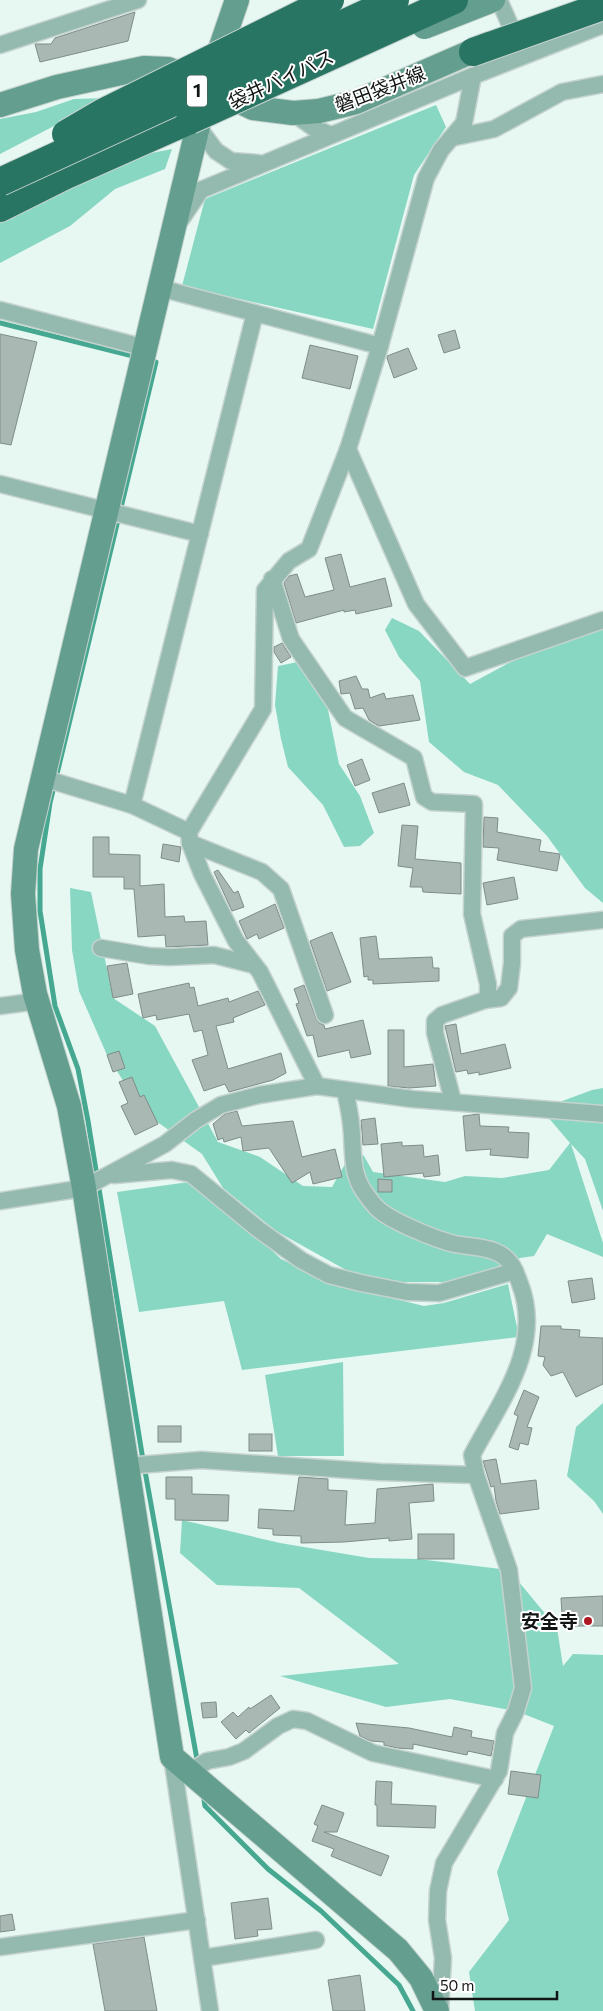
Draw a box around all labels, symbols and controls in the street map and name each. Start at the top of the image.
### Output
street label: 袋井バイパス [224,44,337,113]
street label: 磐田袋井線 [331,61,428,116]
road number: 1 [187,76,207,106]
place label: 安全寺 [521,1609,578,1632]
marker: 安全寺 [582,1615,594,1627]
scale bar [433,1968,557,2000]
text: 50 m [440,1976,474,1994]

